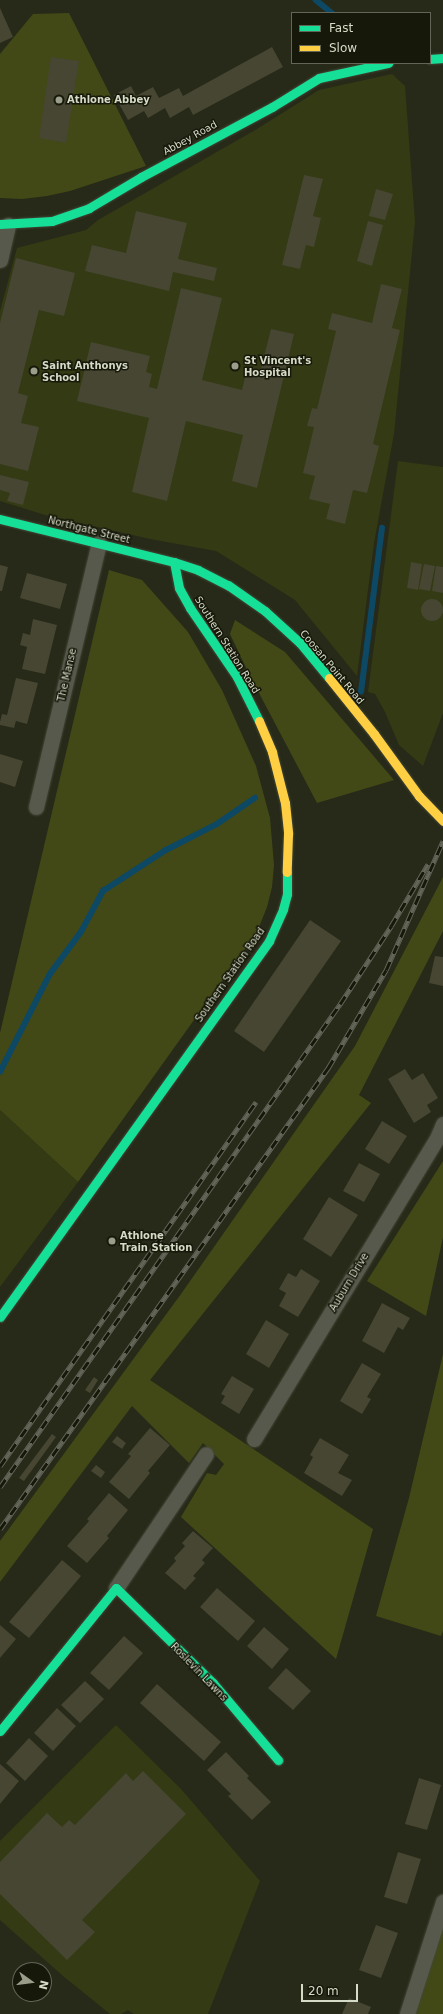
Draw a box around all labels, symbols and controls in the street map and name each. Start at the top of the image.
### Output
legend [291,12,431,64]
text: Fast [329,21,353,35]
text: Slow [329,41,357,55]
place label: Athlone Abbey [67,94,150,106]
marker: Athlone Abbey [54,95,64,105]
street label: Abbey Road [161,118,219,158]
place label: St Vincent's Hospital [244,354,311,378]
place label: Saint Anthonys School [42,359,128,382]
marker: St Vincent's Hospital [229,360,241,372]
marker: Saint Anthonys School [29,366,39,376]
street label: Northgate Street [47,514,131,546]
street label: Southern Station Road [192,594,262,696]
street label: Coosan Point Road [297,627,367,707]
street label: The Manse [55,647,79,703]
street label: Southern Station Road [193,925,267,1025]
place label: Athlone Train Station [120,1229,192,1252]
marker: Athlone Train Station [107,1236,117,1246]
street label: Auburn Drive [327,1251,371,1313]
street label: Roslevin Lawns [168,1640,230,1704]
north arrow [12,1962,52,2002]
scale bar [303,1976,360,2002]
text: N [36,1979,51,1991]
text: 20 m [308,1984,339,1998]

